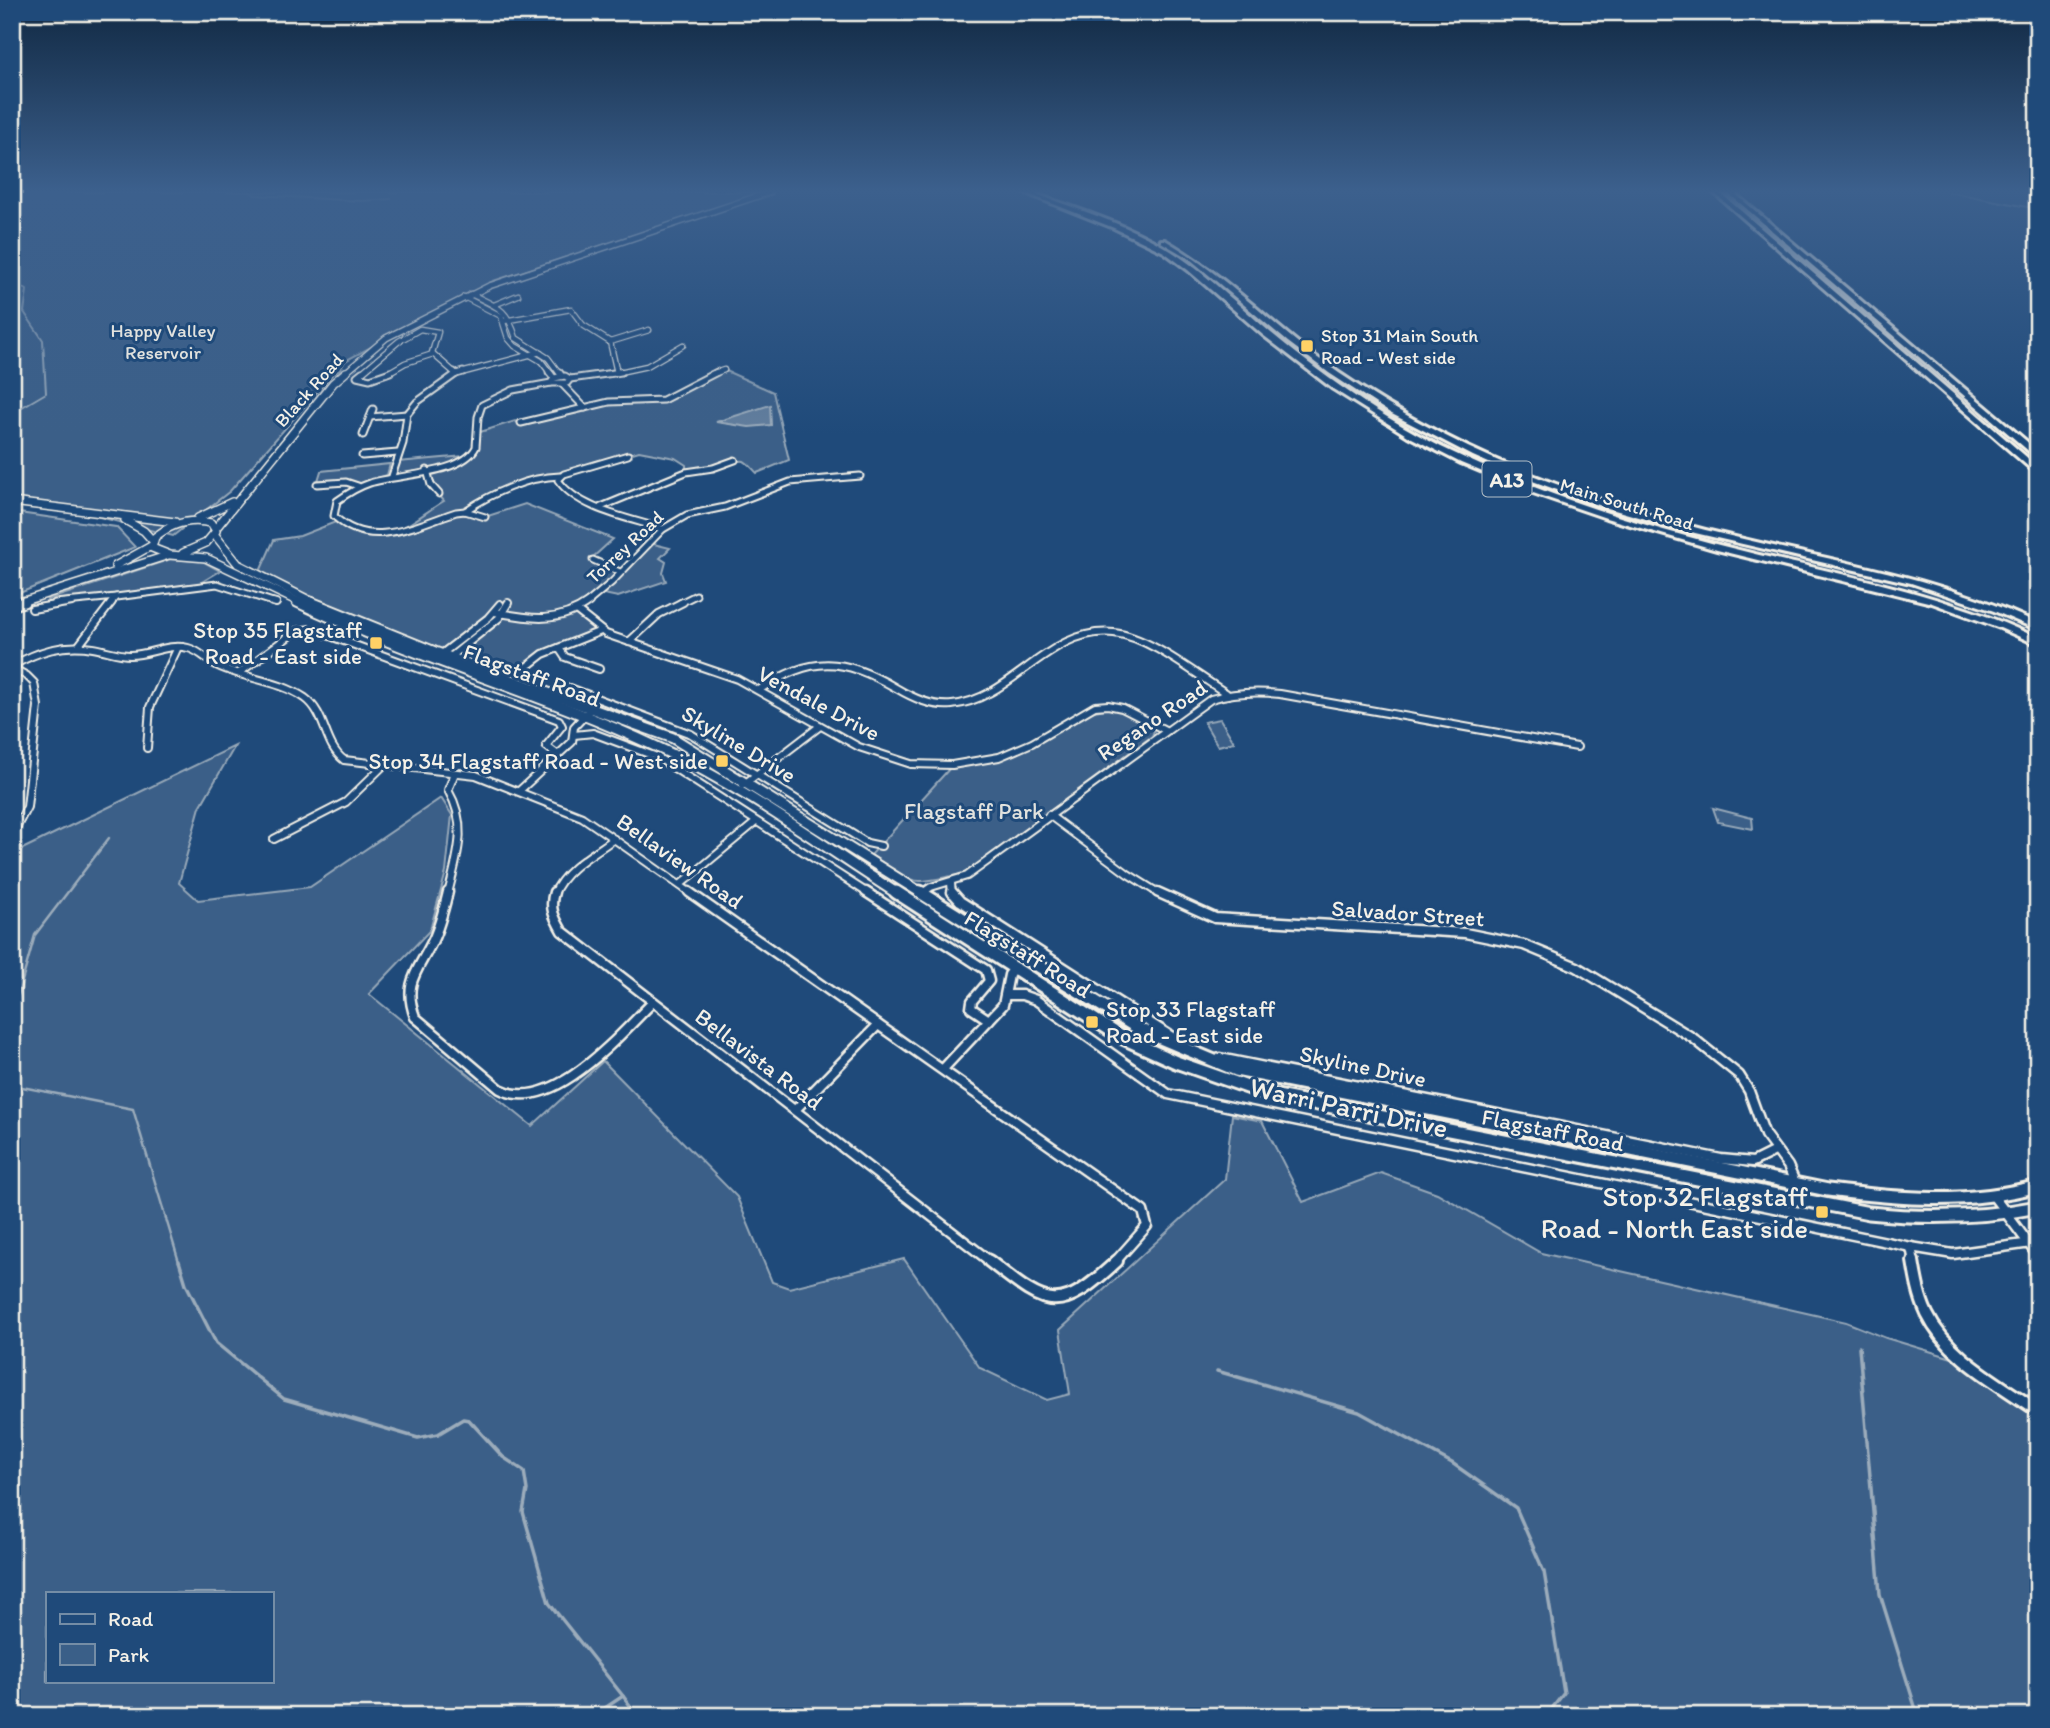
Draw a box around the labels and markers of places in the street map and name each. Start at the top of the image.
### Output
place label: Stop 31 Main South Road - West side [1321,324,1478,369]
marker: Stop 31 Main South Road - West side [1299,338,1315,354]
place label: Stop 35 Flagstaff Road - East side [193,616,362,670]
marker: Stop 35 Flagstaff Road - East side [368,635,384,651]
place label: Stop 34 Flagstaff Road - West side [369,747,708,775]
marker: Stop 34 Flagstaff Road - West side [714,753,730,769]
place label: Stop 33 Flagstaff Road - East side [1106,995,1275,1049]
marker: Stop 33 Flagstaff Road - East side [1084,1014,1100,1030]
place label: Stop 32 Flagstaff Road - North East side [1541,1179,1809,1245]
marker: Stop 32 Flagstaff Road - North East side [1814,1204,1830,1220]

